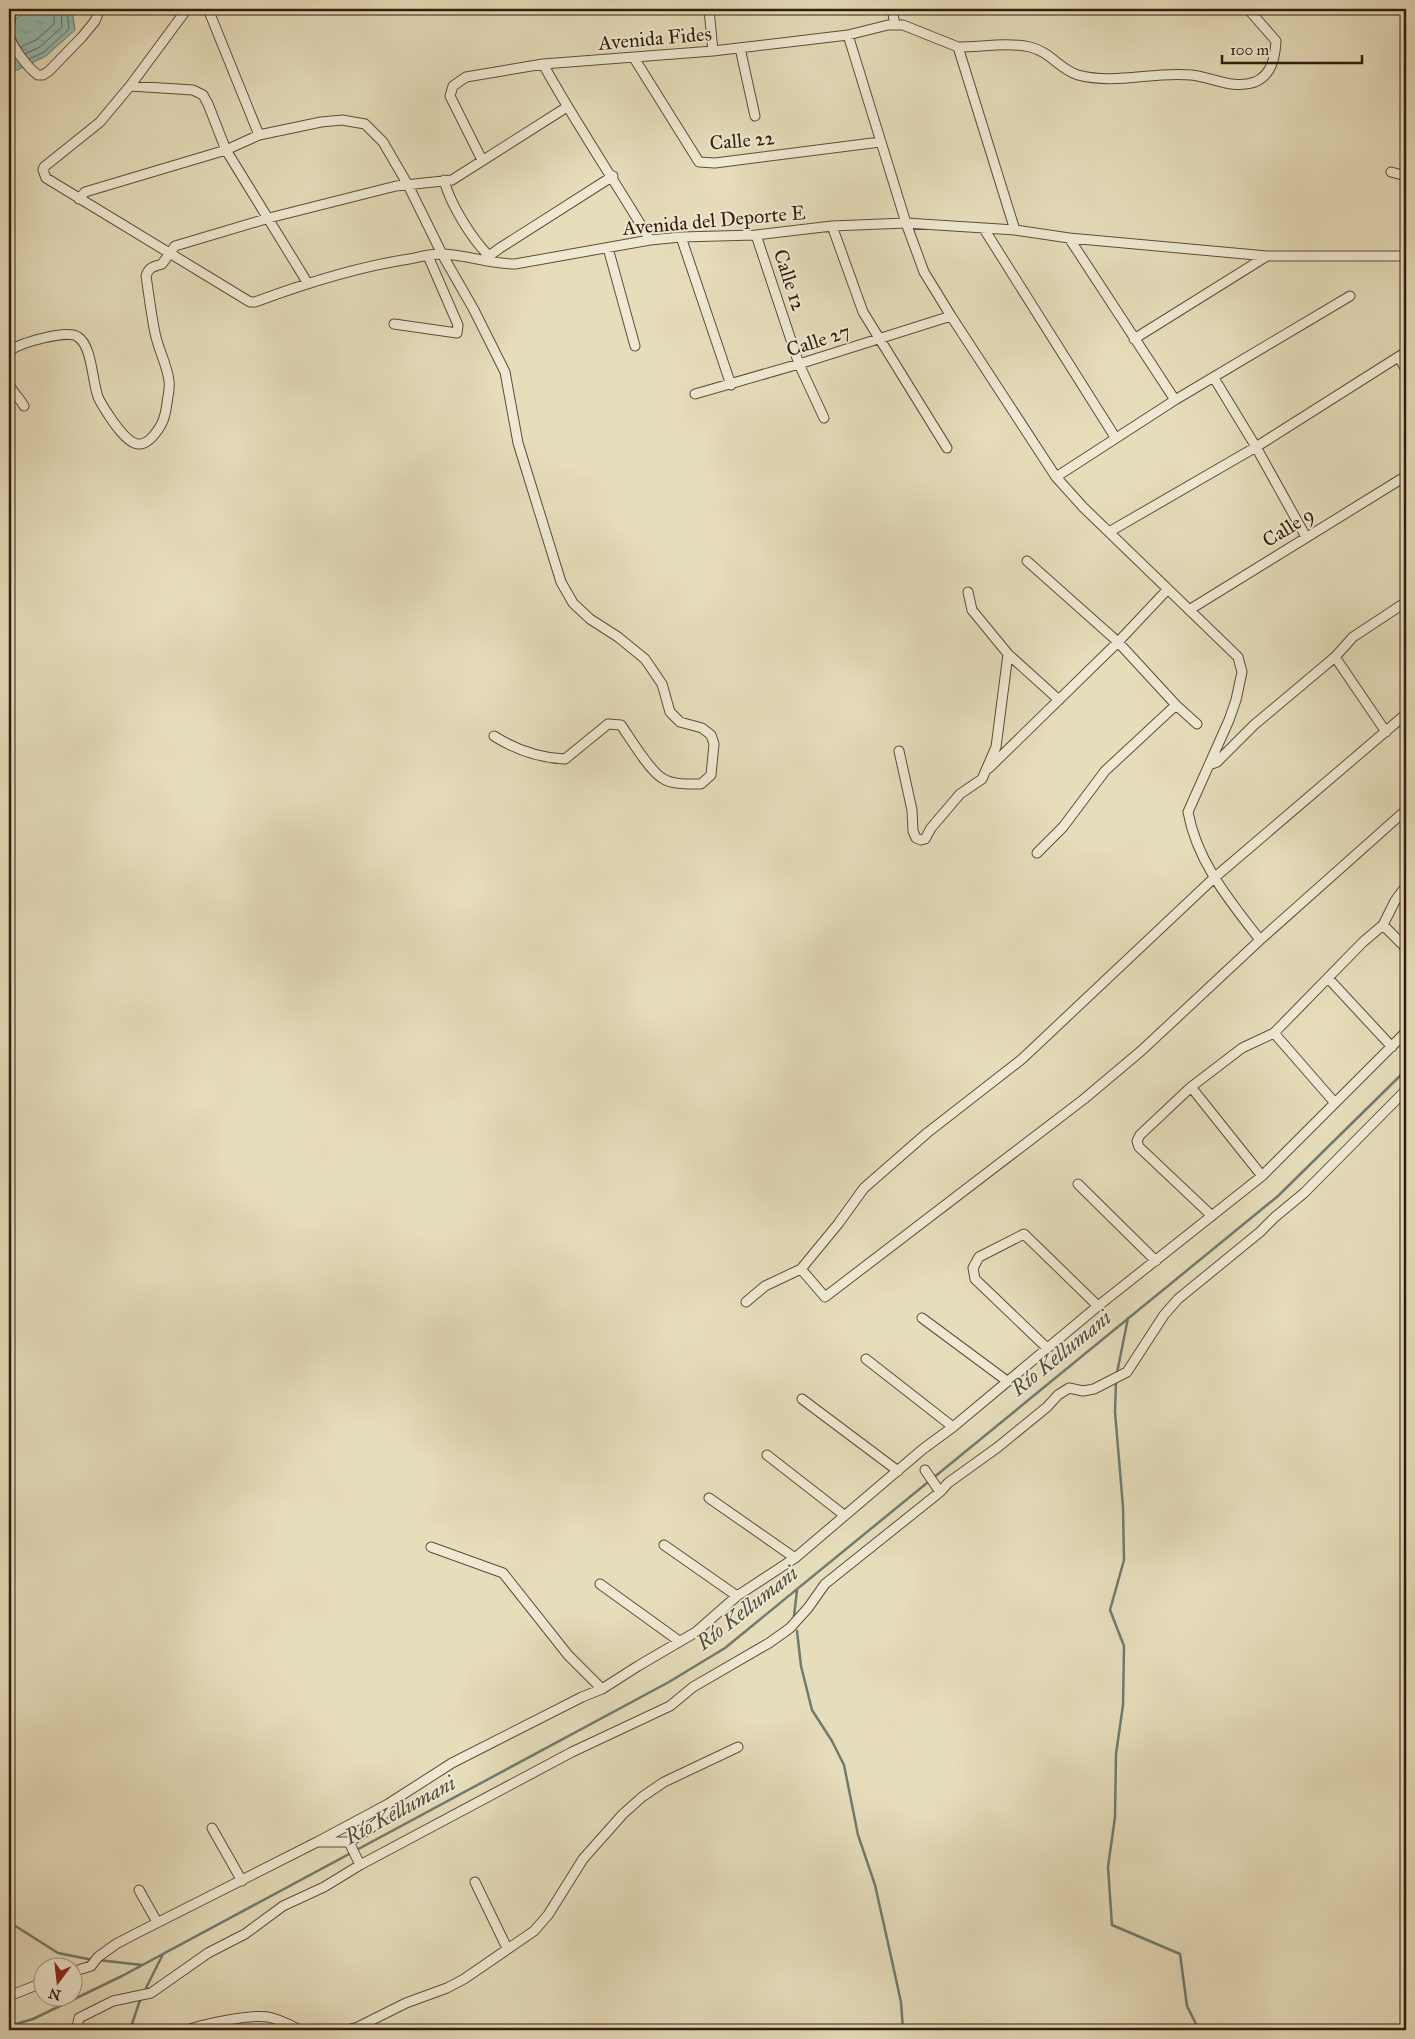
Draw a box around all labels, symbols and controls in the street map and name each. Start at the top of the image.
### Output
street label: Avenida Fides [596,21,713,55]
scale bar [1222,32,1362,64]
text: 100 m [1230,41,1270,59]
street label: Calle 22 [709,125,776,155]
street label: Avenida del Deporte E [621,200,806,240]
street label: Calle 12 [769,246,811,314]
street label: Calle 27 [783,318,853,362]
street label: Calle 9 [1258,502,1318,552]
water label: Río Kellumani [1005,1305,1117,1402]
water label: Río Kellumani [690,1560,803,1656]
water label: Río Kellumani [339,1770,460,1851]
north arrow [32,1956,82,2006]
text: N [47,1984,63,2004]

